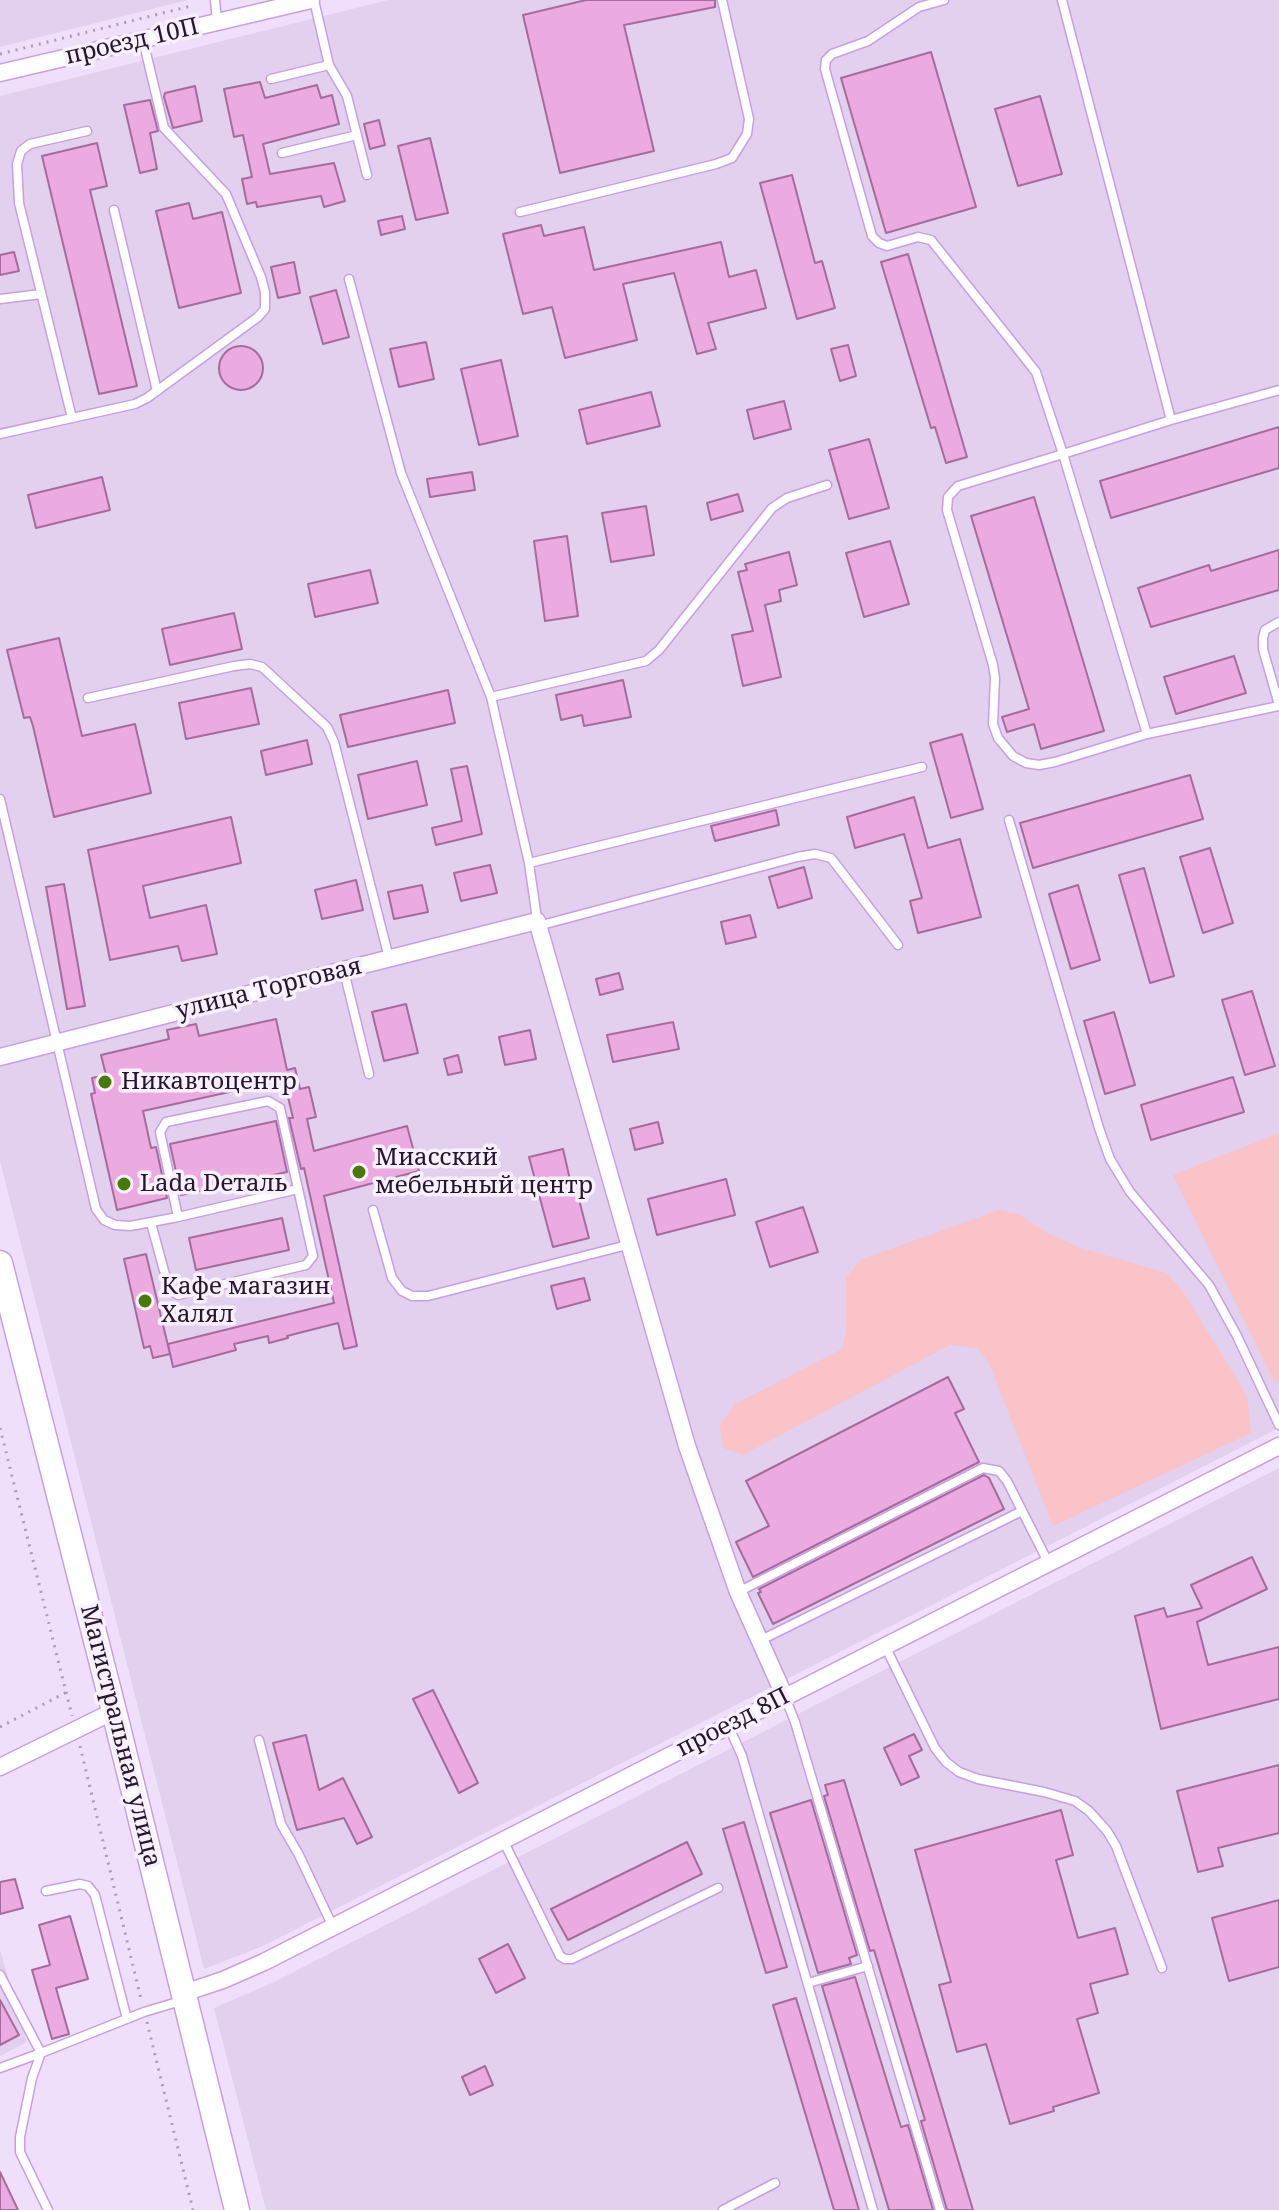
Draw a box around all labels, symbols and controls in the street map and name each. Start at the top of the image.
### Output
street label: проезд 10П [63,13,201,71]
street label: улица Торговая [173,952,365,1026]
place label: Никавтоцентр [121,1068,297,1096]
marker: Никавтоцентр [96,1073,114,1091]
place label: Миасский мебельный центр [375,1144,593,1200]
marker: Миасский мебельный центр [350,1163,368,1181]
place label: Lada Dеталь [140,1170,287,1198]
marker: Lada Dеталь [115,1175,133,1193]
place label: Кафе магазин Халял [161,1273,330,1329]
marker: Кафе магазин Халял [136,1292,154,1310]
street label: Магистральная улица [73,1602,167,1870]
street label: проезд 8П [672,1682,794,1764]

